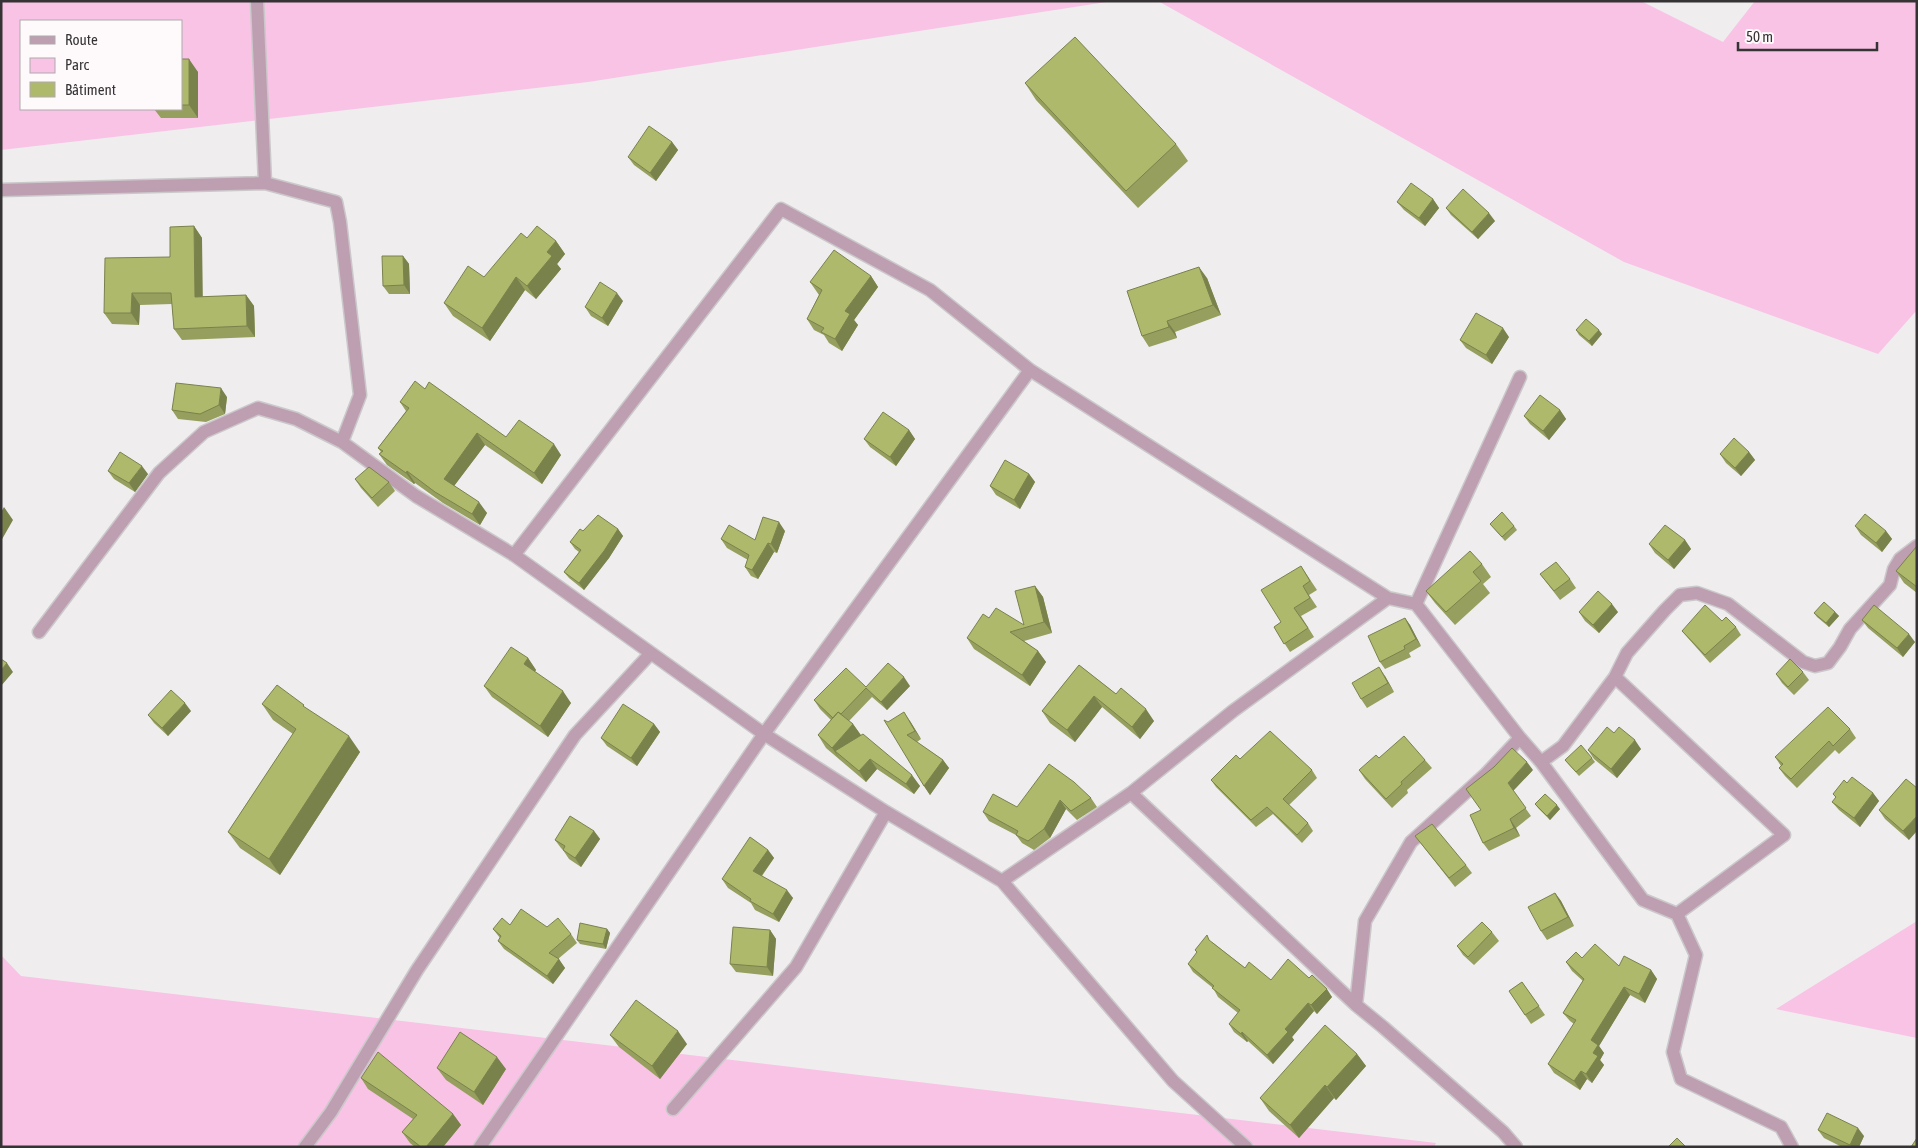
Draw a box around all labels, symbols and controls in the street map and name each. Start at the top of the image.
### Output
legend [20,20,182,110]
scale bar [1738,20,1877,52]
text: 50 m [1746,28,1773,45]
text: Route [65,31,98,48]
text: Parc [65,56,89,73]
text: Bâtiment [65,81,116,98]

